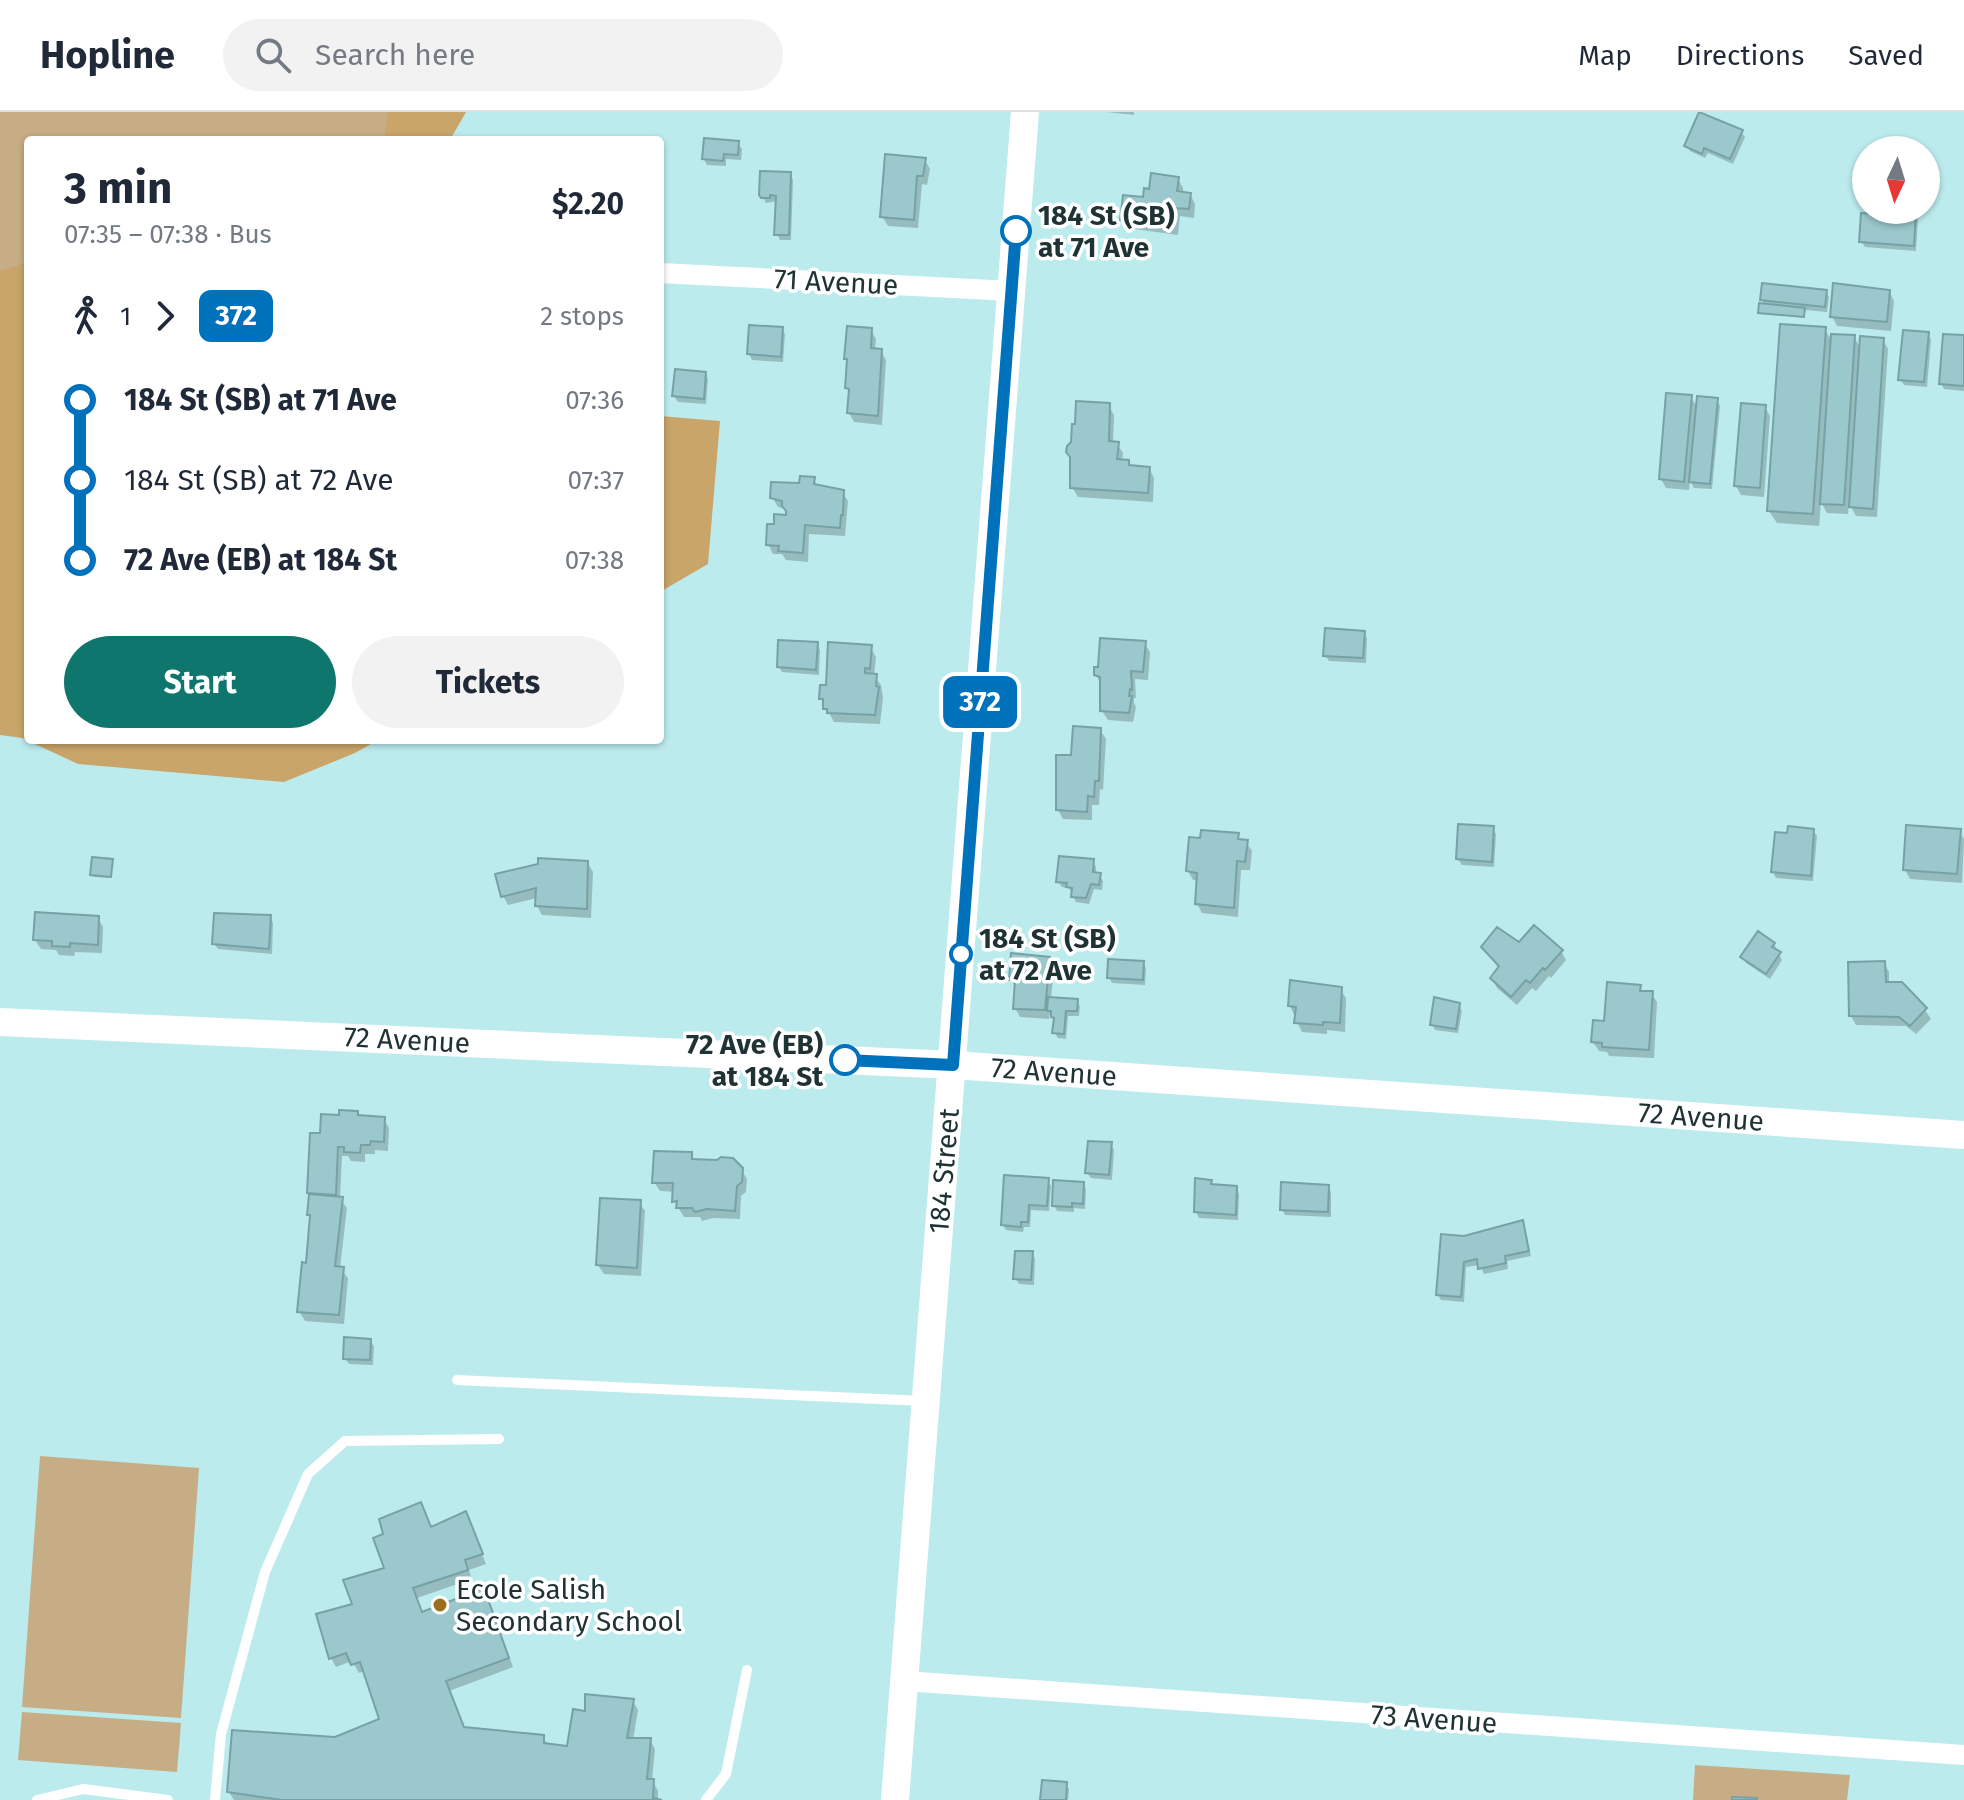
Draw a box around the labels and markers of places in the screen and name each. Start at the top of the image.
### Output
place label: 184 St (SB) at 71 Ave [1038,199,1175,264]
marker: 184 St (SB) at 71 Ave [1001,216,1031,246]
place label: 184 St (SB) at 72 Ave [979,922,1116,987]
marker: 184 St (SB) at 72 Ave [950,943,972,965]
place label: 72 Ave (EB) at 184 St [686,1028,824,1093]
marker: 72 Ave (EB) at 184 St [830,1045,860,1075]
place label: Ecole Salish Secondary School [456,1573,682,1638]
marker: Ecole Salish Secondary School [431,1596,449,1614]

